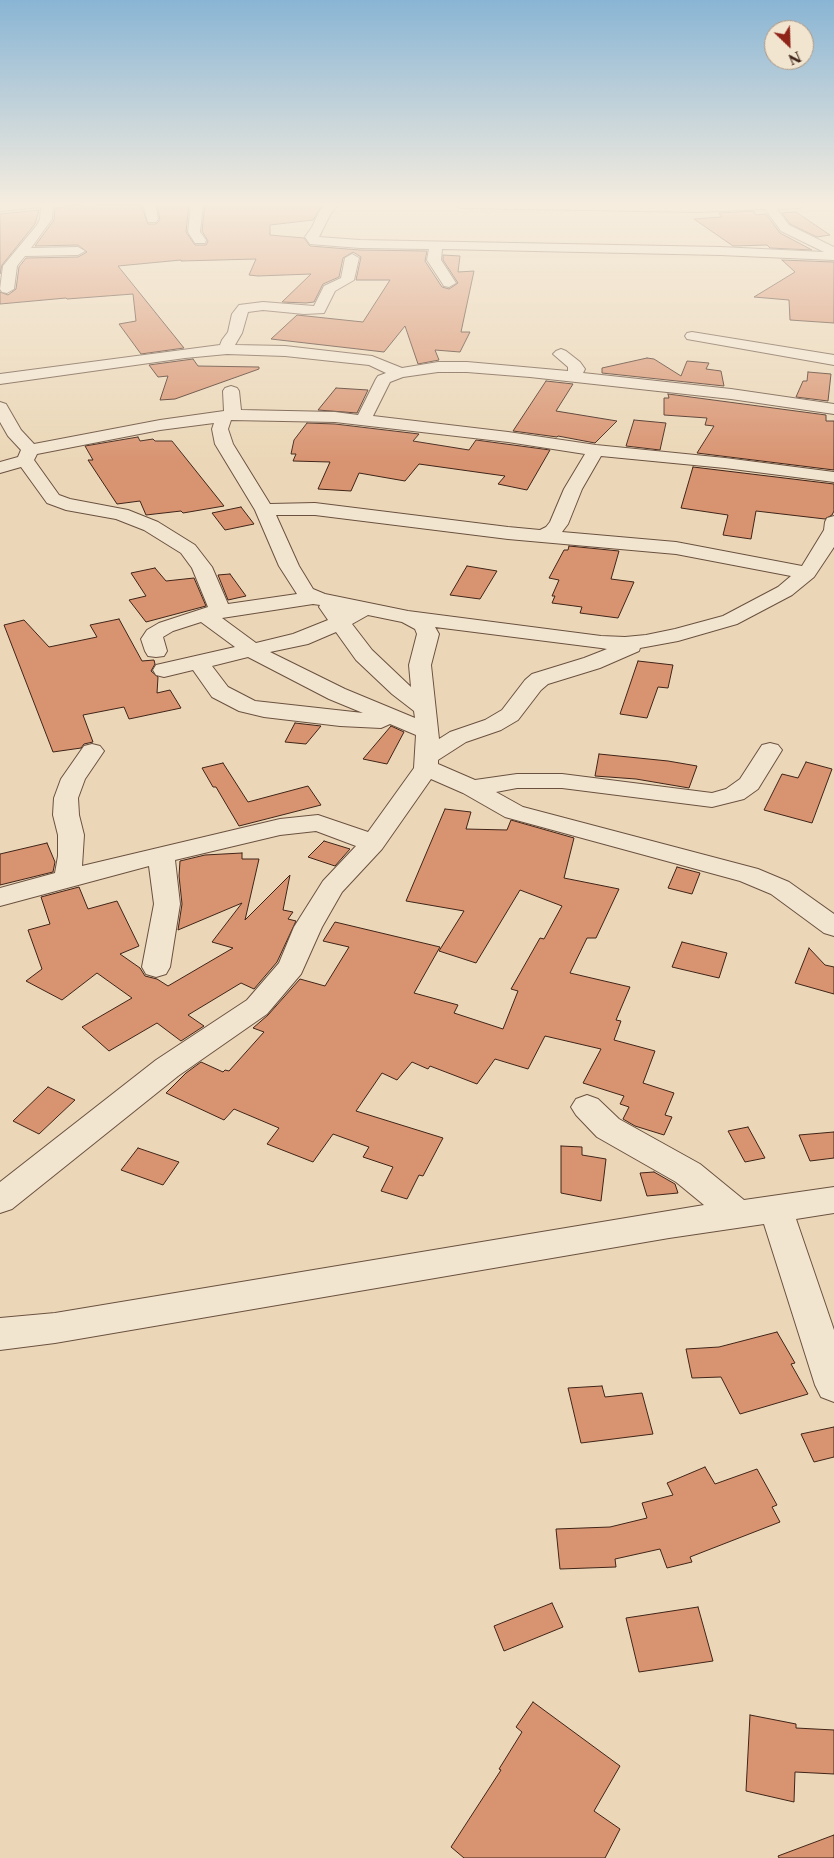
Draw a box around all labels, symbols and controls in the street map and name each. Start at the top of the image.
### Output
north arrow [764,20,814,70]
text: N [785,47,804,68]

